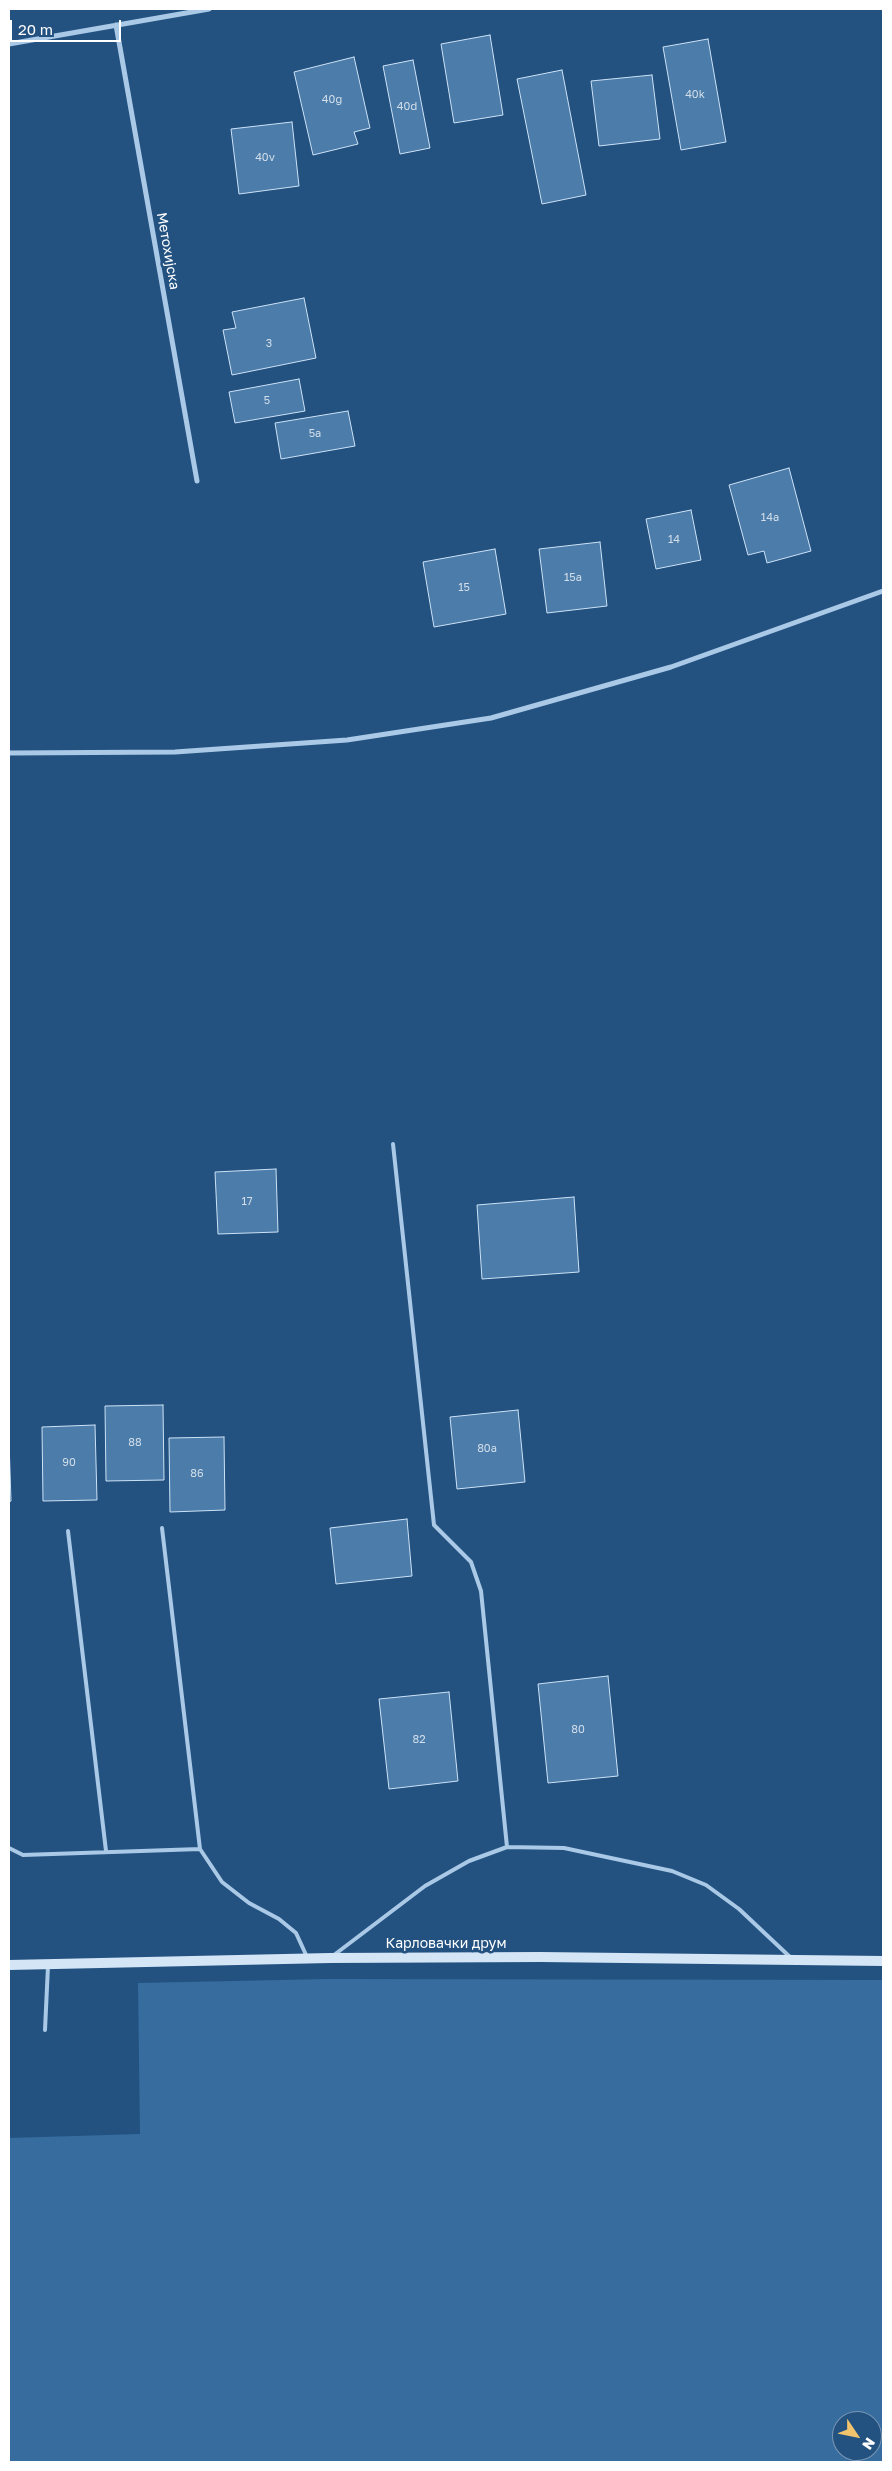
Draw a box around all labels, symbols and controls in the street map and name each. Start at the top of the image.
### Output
scale bar [12,10,124,42]
text: 20 m [18,20,53,38]
house number: 40k [685,88,705,102]
house number: 40g [322,93,342,107]
house number: 40d [397,100,417,114]
house number: 40v [255,151,275,165]
street label: Метохијска [153,211,183,291]
house number: 3 [266,337,272,351]
house number: 5 [264,394,270,408]
house number: 5a [309,427,321,441]
house number: 14a [761,511,779,525]
house number: 14 [668,533,680,547]
house number: 15a [564,571,582,585]
house number: 15 [458,581,470,595]
house number: 17 [241,1195,253,1209]
house number: 88 [128,1436,142,1450]
house number: 80a [477,1442,497,1456]
house number: 90 [62,1456,76,1470]
house number: 86 [190,1467,204,1481]
house number: 80 [571,1723,585,1737]
house number: 82 [412,1733,426,1747]
street label: Карловачки друм [385,1936,507,1952]
north arrow [832,2411,882,2461]
text: N [859,2435,879,2453]

